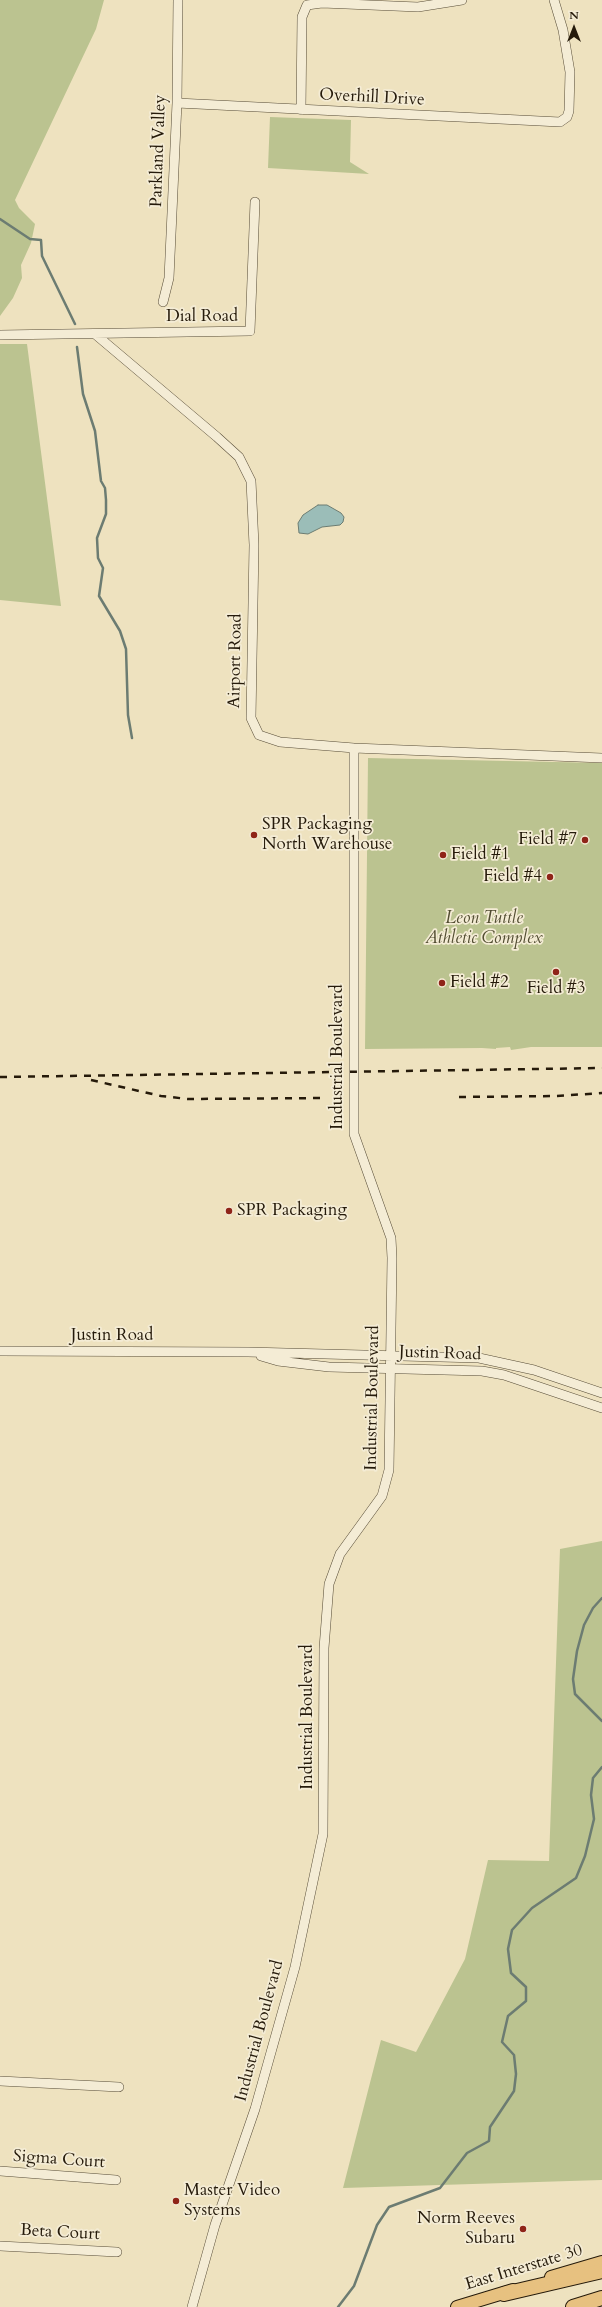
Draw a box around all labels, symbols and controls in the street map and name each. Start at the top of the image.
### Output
north arrow [554,8,594,48]
text: N [569,8,579,23]
street label: Overhill Drive [319,85,425,111]
street label: Parkland Valley [147,94,171,208]
street label: Dial Road [166,307,238,327]
street label: Airport Road [225,613,247,709]
place label: SPR Packaging North Warehouse [262,815,392,855]
marker: SPR Packaging North Warehouse [249,830,259,840]
place label: Field #7 [518,830,577,850]
marker: Field #7 [580,835,590,845]
place label: Field #1 [451,845,510,865]
marker: Field #1 [438,850,448,860]
place label: Field #4 [483,867,542,887]
marker: Field #4 [545,872,555,882]
park label: Leon Tuttle Athletic Complex [425,909,543,949]
marker: Field #3 [551,967,561,977]
place label: Field #2 [450,973,509,993]
marker: Field #2 [437,978,447,988]
place label: Field #3 [527,979,585,999]
street label: Industrial Boulevard [328,984,348,1130]
place label: SPR Packaging [237,1201,347,1221]
marker: SPR Packaging [224,1206,234,1216]
street label: Industrial Boulevard [362,1325,384,1471]
street label: Justin Road [71,1326,153,1346]
street label: Justin Road [398,1342,482,1366]
street label: Industrial Boulevard [298,1644,318,1790]
street label: Industrial Boulevard [231,1958,289,2104]
street label: Sigma Court [12,2147,106,2173]
place label: Master Video Systems [184,2181,280,2221]
marker: Master Video Systems [171,2196,181,2206]
place label: Norm Reeves Subaru [417,2209,515,2249]
street label: Beta Court [20,2221,100,2245]
marker: Norm Reeves Subaru [518,2224,528,2234]
street label: East Interstate 30 [463,2240,585,2296]

